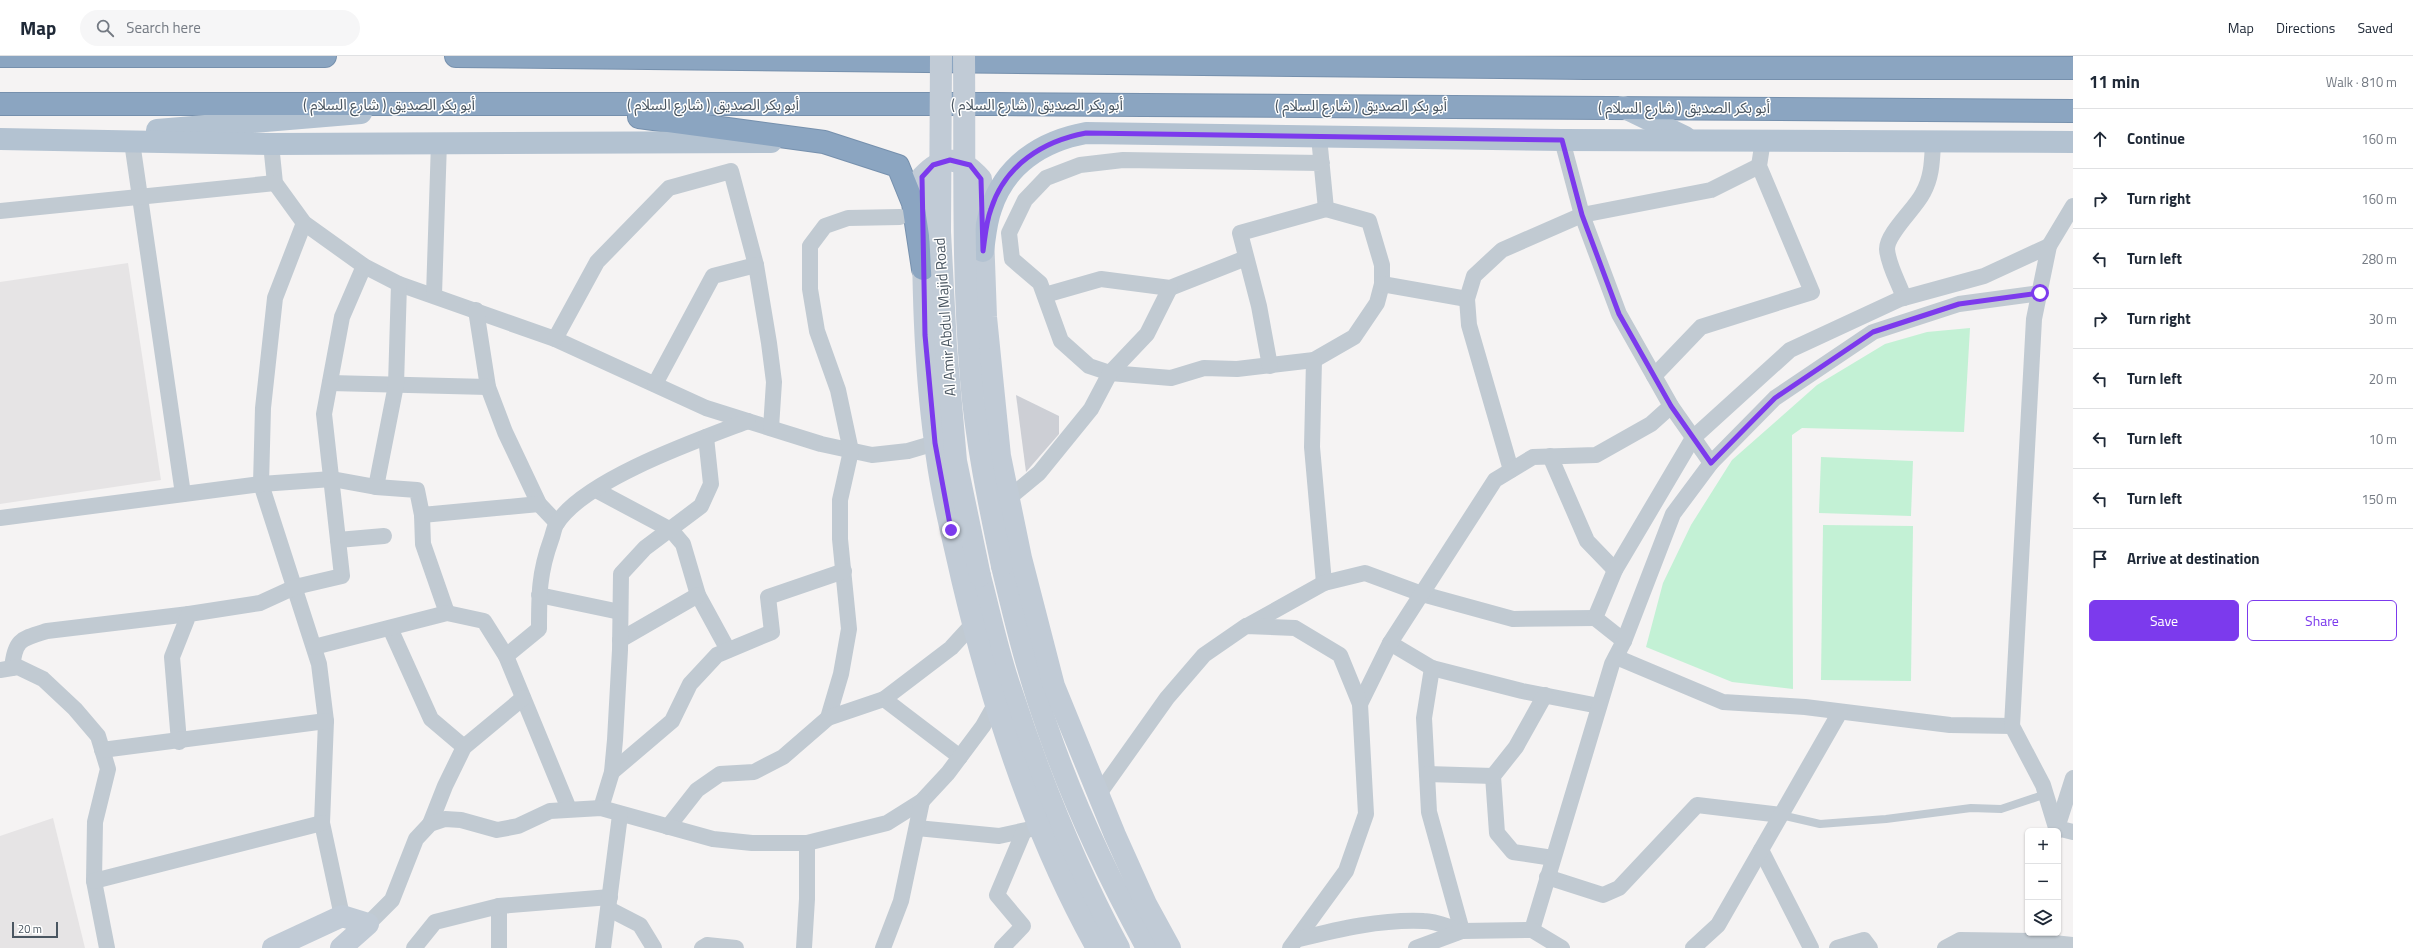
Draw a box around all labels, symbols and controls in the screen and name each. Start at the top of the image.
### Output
search box [80,10,360,46]
text: Map [20,13,56,42]
text: Search here [126,16,201,39]
icon: search [94,17,116,39]
text: Map [2228,17,2254,38]
text: Directions [2276,17,2335,38]
text: Saved [2357,17,2393,38]
text: 11 min [2089,69,2140,95]
text: Walk · 810 m [2326,72,2397,92]
street label: ( شارع السلام ) أبو بكر الصديق [303,93,475,117]
street label: ( شارع السلام ) أبو بكر الصديق [627,93,799,117]
street label: ( شارع السلام ) أبو بكر الصديق [951,93,1123,117]
street label: ( شارع السلام ) أبو بكر الصديق [1275,94,1447,118]
street label: ( شارع السلام ) أبو بكر الصديق [1598,96,1770,120]
text: Continue [2127,127,2185,150]
icon: ahead [2089,128,2111,150]
text: 160 m [2361,129,2397,149]
text: Turn right [2127,187,2191,210]
icon: right [2089,188,2111,210]
text: 160 m [2361,189,2397,209]
street label: Al Amir Abdul Majid Road [927,237,962,397]
text: Turn left [2127,247,2182,270]
icon: left [2089,248,2111,270]
text: 280 m [2361,249,2397,269]
route start [2031,284,2049,302]
text: Turn right [2127,307,2191,330]
icon: right [2089,308,2111,330]
text: 30 m [2369,309,2397,329]
text: Turn left [2127,367,2182,390]
icon: left [2089,368,2111,390]
text: 20 m [2369,369,2397,389]
text: Turn left [2127,427,2182,450]
icon: left [2089,428,2111,450]
text: 10 m [2369,429,2397,449]
text: Turn left [2127,487,2182,510]
icon: left [2089,488,2111,510]
text: 150 m [2361,489,2397,509]
route end [942,521,960,539]
text: Arrive at destination [2127,547,2260,570]
icon: arrive [2089,548,2111,570]
button: Save [2089,600,2239,641]
button: Share [2247,600,2397,641]
map controls [2025,828,2061,936]
button: + [2025,828,2061,864]
button: − [2025,864,2061,900]
button: layers [2025,900,2061,936]
scale bar [12,920,58,939]
text: 20 m [18,921,42,937]

